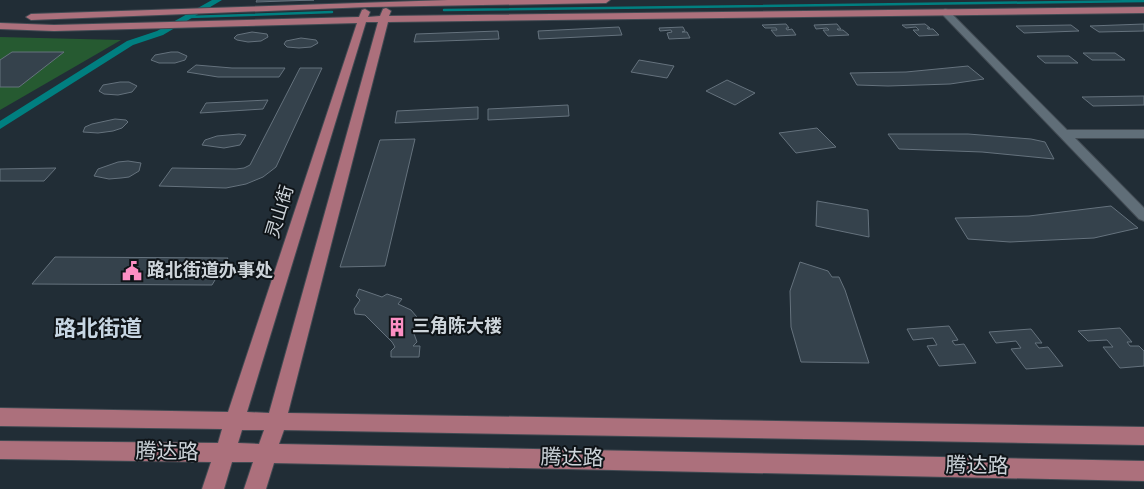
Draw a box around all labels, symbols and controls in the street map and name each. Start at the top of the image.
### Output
street label: 灵山街 [262,183,300,241]
public building icon: 路北街道办事处 [121,260,143,282]
place label: 路北街道办事处 [147,260,273,283]
place label: 三角陈大楼 [412,315,502,339]
building icon: 三角陈大楼 [386,316,408,338]
district label: 路北街道 [54,317,142,344]
street label: 腾达路 [135,439,199,467]
street label: 腾达路 [540,445,604,473]
street label: 腾达路 [945,453,1009,481]

